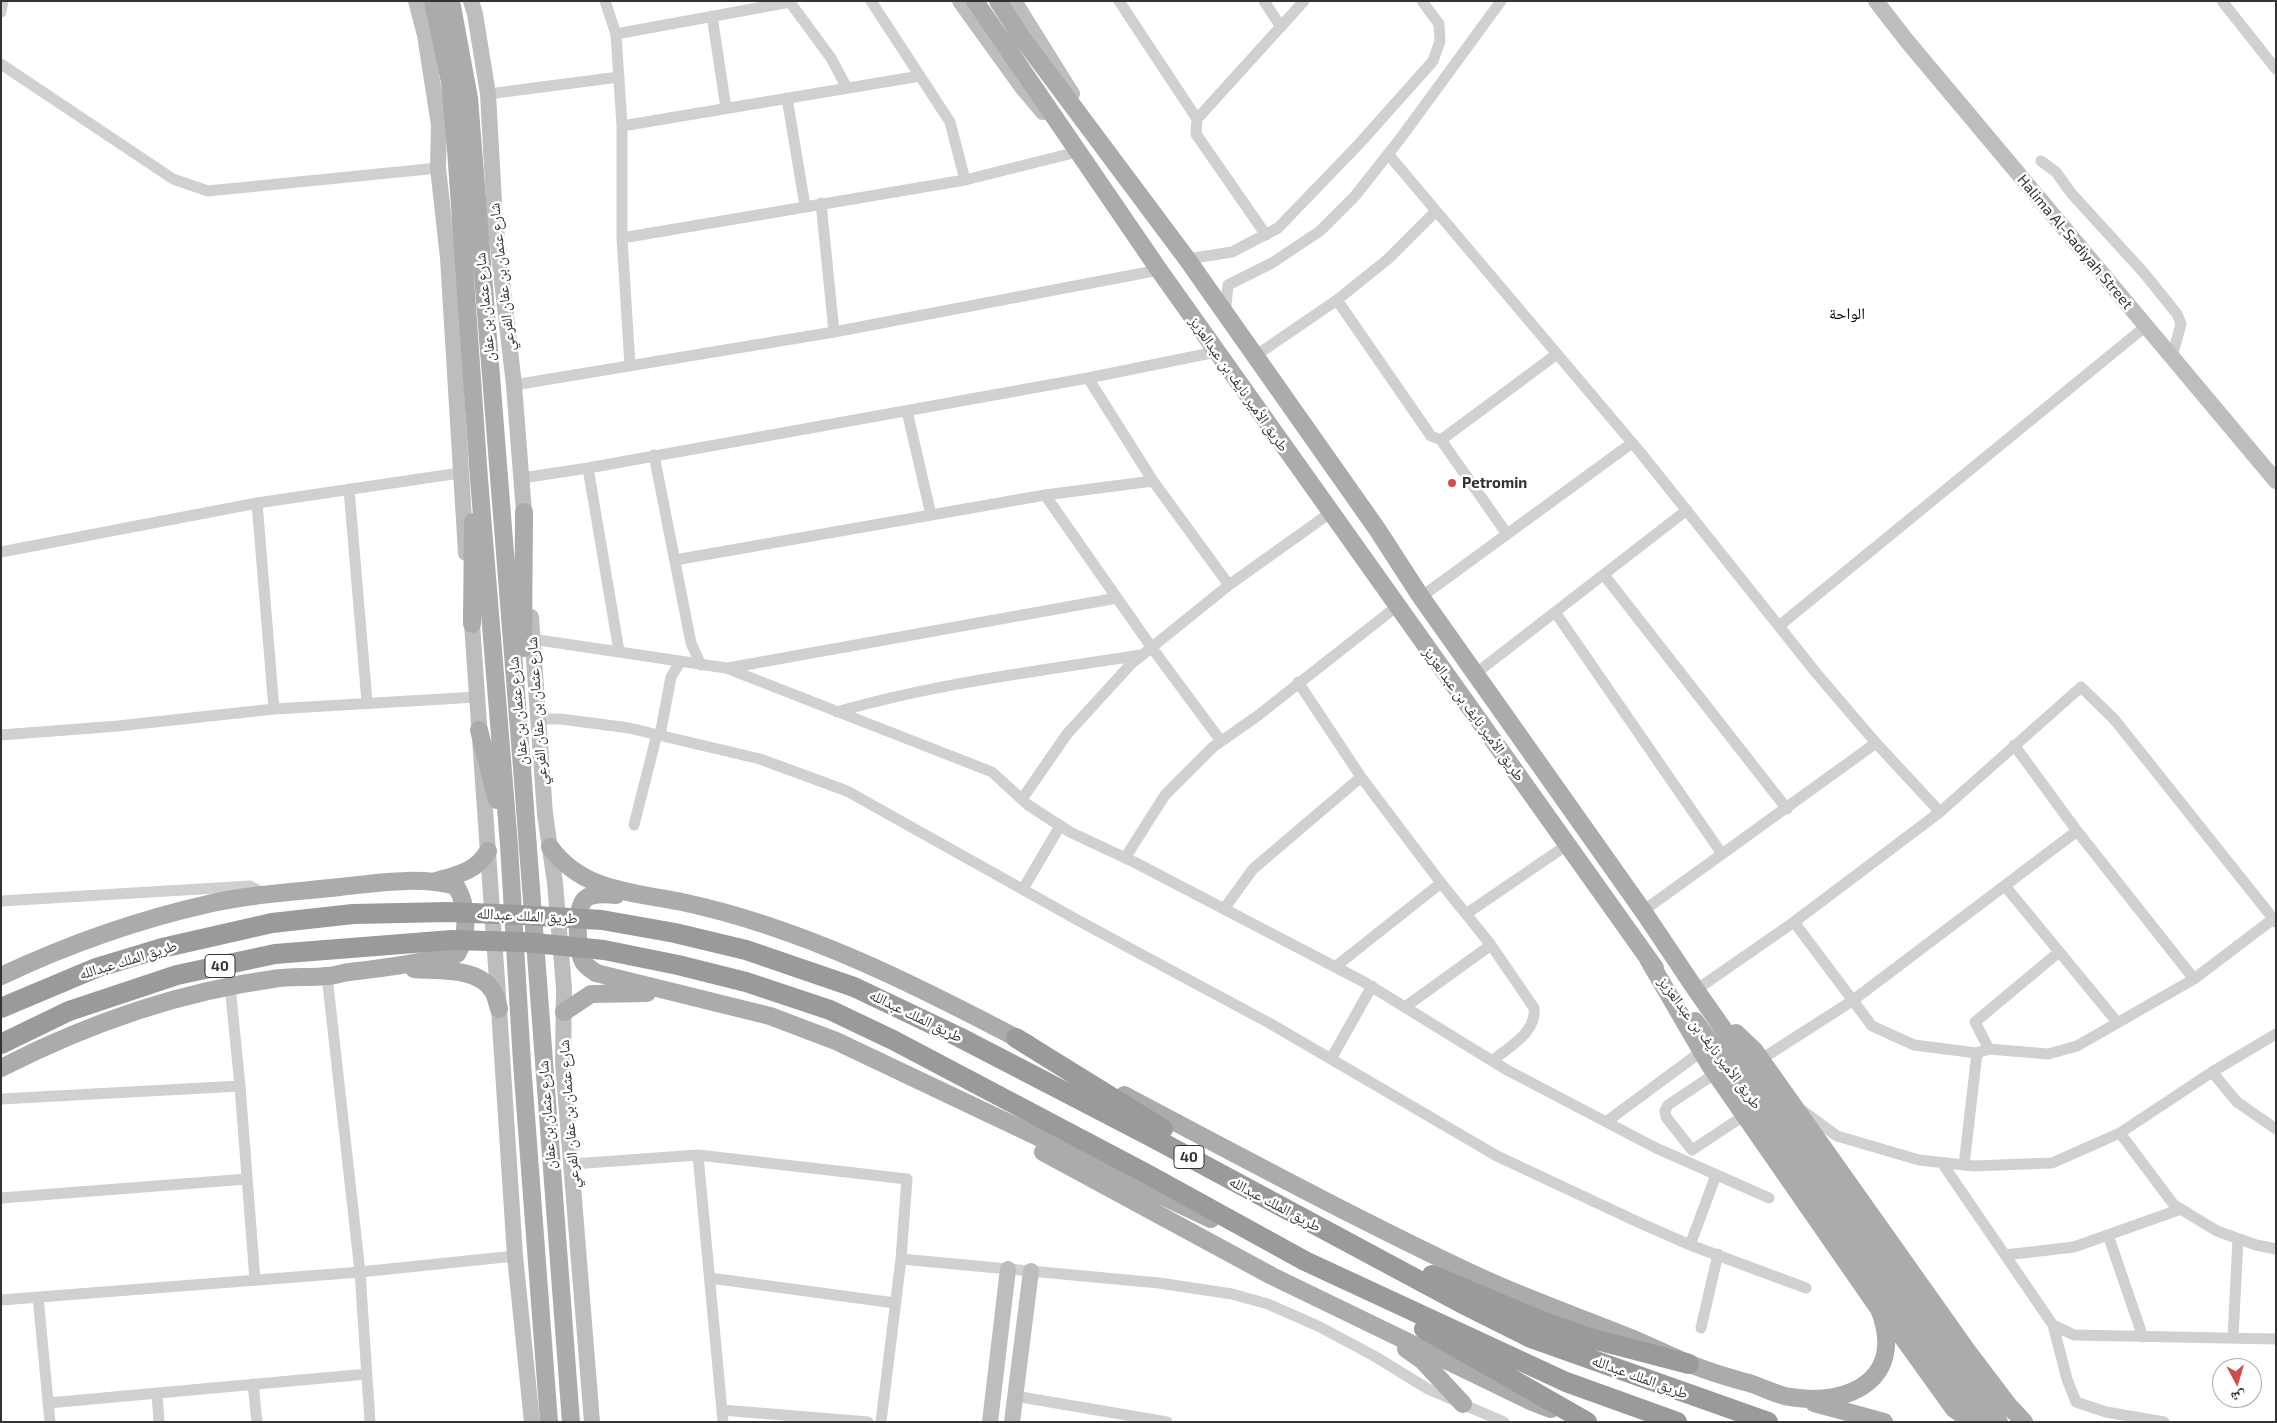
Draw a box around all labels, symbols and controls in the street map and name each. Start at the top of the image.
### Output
street label: Halima Al-Sadiyah Street [2013,171,2137,313]
street label: شارع عثمان بن عفان الفرعي [485,202,519,352]
street label: شارع عثمان بن عفان [471,252,499,362]
district label: الواحة [1829,304,1865,324]
street label: طريق الأمير نايف بن عبدالعزيز [1185,313,1293,455]
place label: Petromin [1462,474,1527,492]
marker: Petromin [1446,477,1458,489]
street label: شارع عثمان بن عفان الفرعي [523,636,551,786]
street label: طريق الأمير نايف بن عبدالعزيز [1419,643,1529,785]
street label: شارع عثمان بن عفان [504,656,532,766]
street label: طريق الملك عبدالله [476,904,578,928]
street label: طريق الملك عبدالله [77,937,179,983]
road number: 40 [205,954,235,978]
street label: طريق الأمير نايف بن عبدالعزيز [1654,973,1766,1113]
street label: طريق الملك عبدالله [867,986,965,1046]
street label: شارع عثمان بن عفان الفرعي [555,1039,583,1189]
street label: شارع عثمان بن عفان [534,1060,560,1170]
road number: 40 [1174,1146,1204,1168]
street label: طريق الملك عبدالله [1226,1172,1324,1236]
street label: طريق الملك عبدالله [1589,1351,1691,1403]
north arrow [2212,1358,2262,1408]
text: ش [2230,1388,2247,1407]

